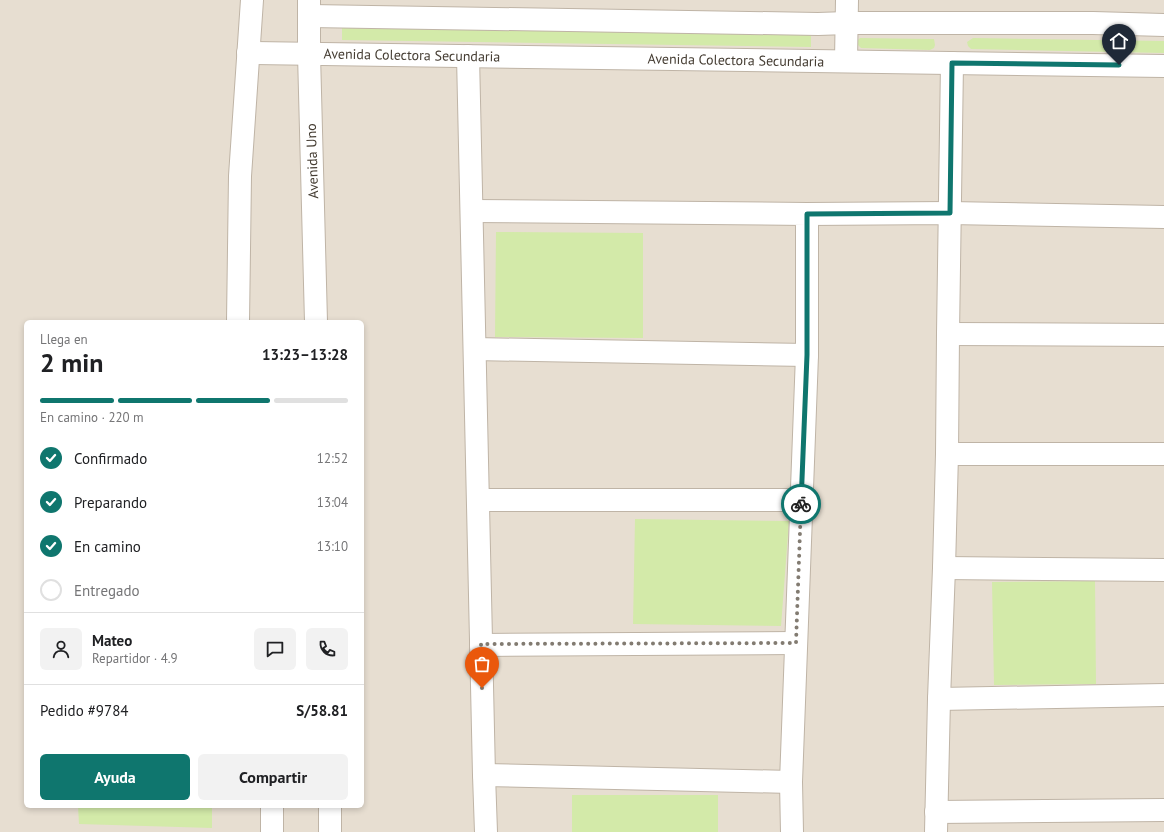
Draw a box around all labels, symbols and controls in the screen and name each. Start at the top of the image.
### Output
pin [1102,24,1136,65]
icon: home [1108,30,1130,52]
street label: Avenida Colectora Secundaria [323,44,501,66]
street label: Avenida Colectora Secundaria [647,49,825,71]
street label: Avenida Uno [302,123,322,199]
text: Llega en [40,331,88,348]
text: 13:23–13:28 [262,345,348,364]
text: 2 min [40,346,103,379]
text: En camino · 220 m [40,409,144,426]
icon: check [40,447,62,469]
text: Confirmado [74,449,147,468]
text: 12:52 [317,450,348,467]
courier [781,484,821,524]
icon: check [40,491,62,513]
text: Preparando [74,493,147,512]
icon: bike [790,493,812,515]
text: 13:04 [317,494,348,511]
icon: check [40,535,62,557]
text: En camino [74,537,141,556]
text: 13:10 [317,538,348,555]
text: Entregado [74,581,140,600]
button: person [40,628,82,670]
button: chat [254,628,296,670]
button: phone [306,628,348,670]
text: Mateo [92,631,132,650]
pin [465,647,499,688]
text: Repartidor · 4.9 [92,650,178,667]
icon: bag [471,653,493,675]
text: Pedido #9784 [40,701,129,720]
text: S/58.81 [296,701,348,720]
button: Ayuda [40,754,190,800]
button: Compartir [198,754,348,800]

